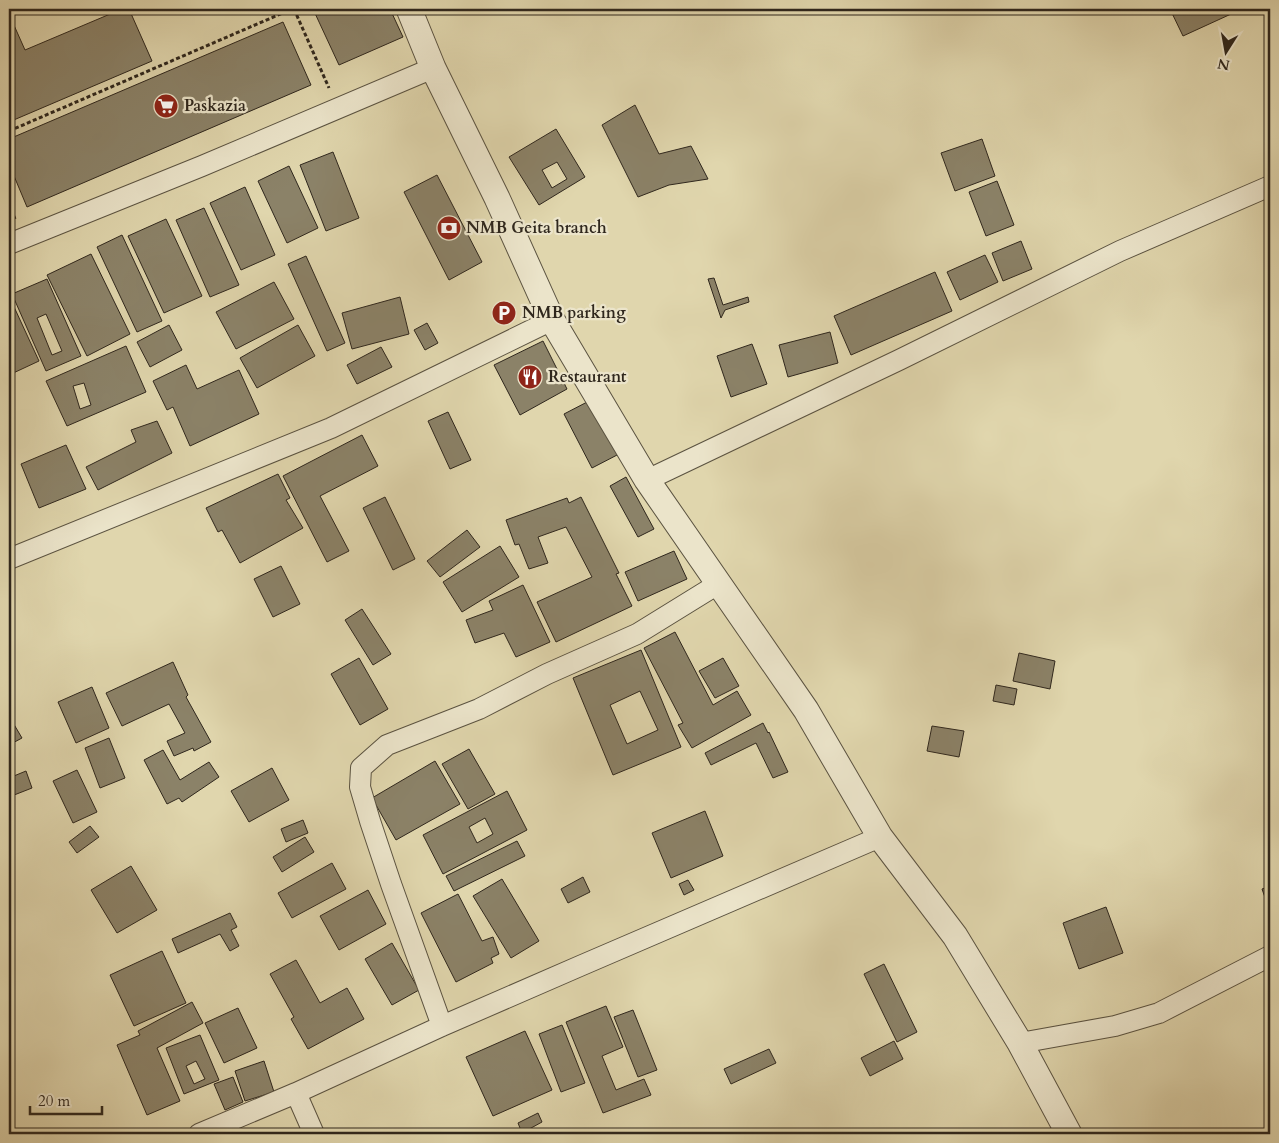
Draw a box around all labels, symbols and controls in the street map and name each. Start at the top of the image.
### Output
north arrow [1202,28,1252,78]
text: N [1216,54,1231,75]
supermarket icon: Paskazia [153,93,179,119]
place label: Paskazia [184,95,246,117]
bank icon: NMB Geita branch [436,215,462,241]
place label: NMB Geita branch [466,217,607,239]
parking icon: NMB parking [491,300,517,326]
place label: NMB parking [522,302,626,324]
restaurant icon: Restaurant [517,364,543,390]
place label: Restaurant [548,366,627,388]
scale bar [30,1083,102,1115]
text: 20 m [38,1091,70,1111]

